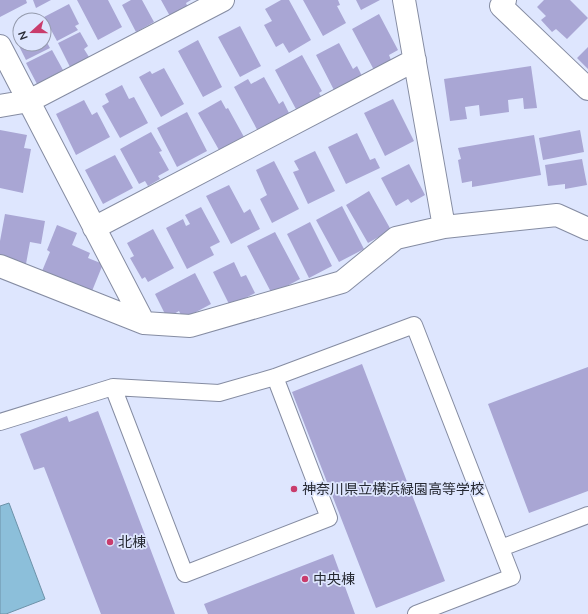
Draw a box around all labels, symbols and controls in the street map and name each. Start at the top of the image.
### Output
north arrow [12,12,52,52]
text: N [15,29,31,42]
place label: 神奈川県立横浜緑園高等学校 [302,480,484,498]
marker: 神奈川県立横浜緑園高等学校 [289,484,299,494]
place label: 北棟 [118,533,146,551]
marker: 北棟 [105,537,115,547]
place label: 中央棟 [313,570,355,588]
marker: 中央棟 [300,574,310,584]

